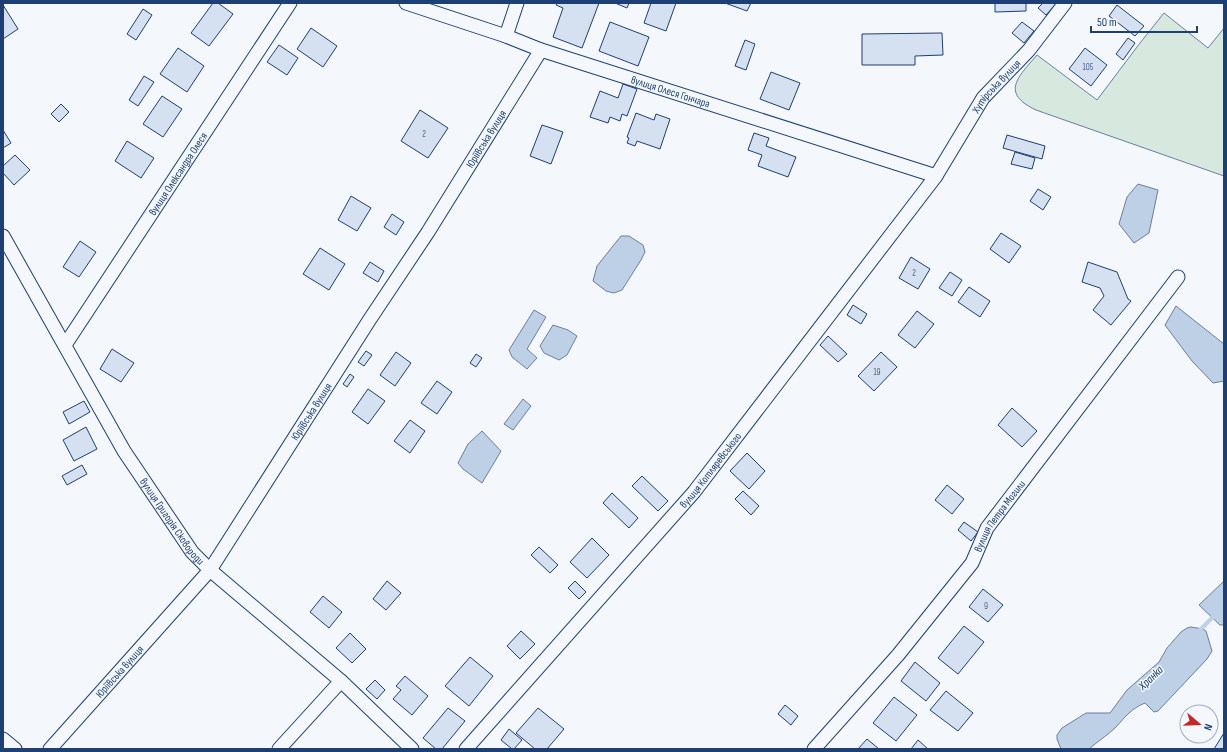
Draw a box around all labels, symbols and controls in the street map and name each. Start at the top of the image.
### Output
scale bar [1091,8,1197,34]
text: 50 m [1097,15,1117,30]
street label: Хутірська вулиця [968,57,1023,116]
house number: 105 [1083,62,1094,73]
street label: вулиця Олеся Гончара [629,73,712,110]
street label: Юріївська вулиця [463,108,509,170]
house number: 2 [422,129,426,140]
street label: вулиця Олександра Олеся [146,130,210,218]
house number: 2 [912,268,916,279]
house number: 19 [873,367,881,378]
street label: Юріївська вулиця [288,380,334,443]
street label: вулиця Котляревського [677,429,744,510]
street label: вулиця Григорія Сковороди [137,475,208,568]
street label: вулиця Петра Могили [971,477,1028,554]
house number: 9 [984,601,988,612]
street label: Юріївська вулиця [93,643,146,700]
water label: Хранка [1135,663,1167,694]
north arrow [1179,704,1219,744]
text: N [1201,722,1215,732]

